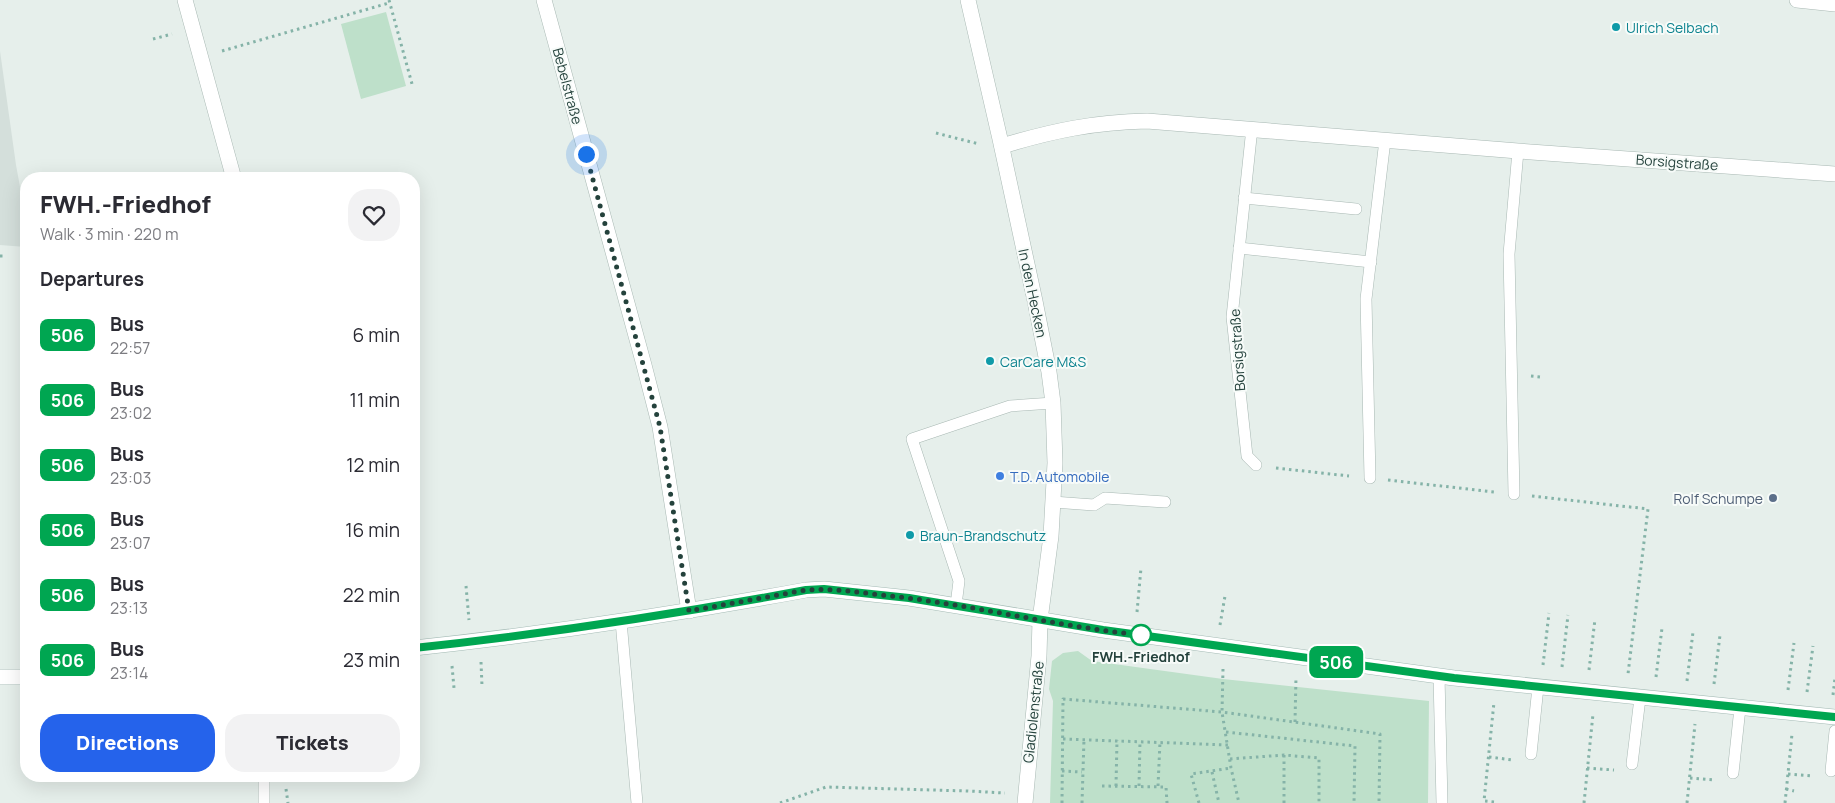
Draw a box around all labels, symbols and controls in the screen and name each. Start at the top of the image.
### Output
place label: Ulrich Selbach [1626,18,1719,37]
marker: Ulrich Selbach [1610,21,1622,33]
street label: Bebelstraße [549,46,587,126]
your location [574,142,599,167]
street label: Borsigstraße [1635,150,1719,174]
text: FWH.-Friedhof [40,187,211,220]
button: heart [348,189,400,241]
text: Walk · 3 min · 220 m [40,223,178,245]
street label: In den Hecken [1014,247,1052,339]
text: Departures [40,266,144,292]
street label: Borsigstraße [1225,308,1249,392]
text: Bus [110,311,144,337]
text: 6 min [353,322,400,348]
text: 506 [51,323,84,347]
text: 22:57 [110,337,150,359]
place label: CarCare M&S [1000,352,1086,371]
marker: CarCare M&S [984,355,996,367]
text: Bus [110,376,144,402]
text: 11 min [350,387,400,413]
text: 506 [51,388,84,412]
text: 23:02 [110,402,152,424]
text: Bus [110,441,144,467]
text: 12 min [346,452,400,478]
text: 506 [51,453,84,477]
text: 23:03 [110,467,151,489]
place label: T.D. Automobile [1010,467,1109,486]
marker: T.D. Automobile [994,470,1006,482]
place label: Rolf Schumpe [1674,489,1763,508]
marker: Rolf Schumpe [1767,492,1779,504]
text: Bus [110,506,144,532]
text: 16 min [345,517,400,543]
text: 506 [51,518,84,542]
place label: Braun-Brandschutz [920,526,1046,545]
marker: Braun-Brandschutz [904,529,916,541]
text: 23:07 [110,532,151,554]
text: Bus [110,571,144,597]
text: 22 min [343,582,400,608]
text: 506 [51,583,84,607]
text: 23:13 [110,597,148,619]
marker: FWH.-Friedhof [1130,624,1152,646]
text: Bus [110,636,144,662]
line badge: 506 [1307,646,1365,678]
text: 23 min [343,647,400,673]
place label: FWH.-Friedhof [1092,647,1191,666]
text: 506 [51,648,84,672]
text: 506 [1319,650,1353,674]
street label: Gladiolenstraße [1018,660,1048,764]
text: 23:14 [110,662,148,684]
button: Directions [40,714,215,772]
button: Tickets [225,714,400,772]

